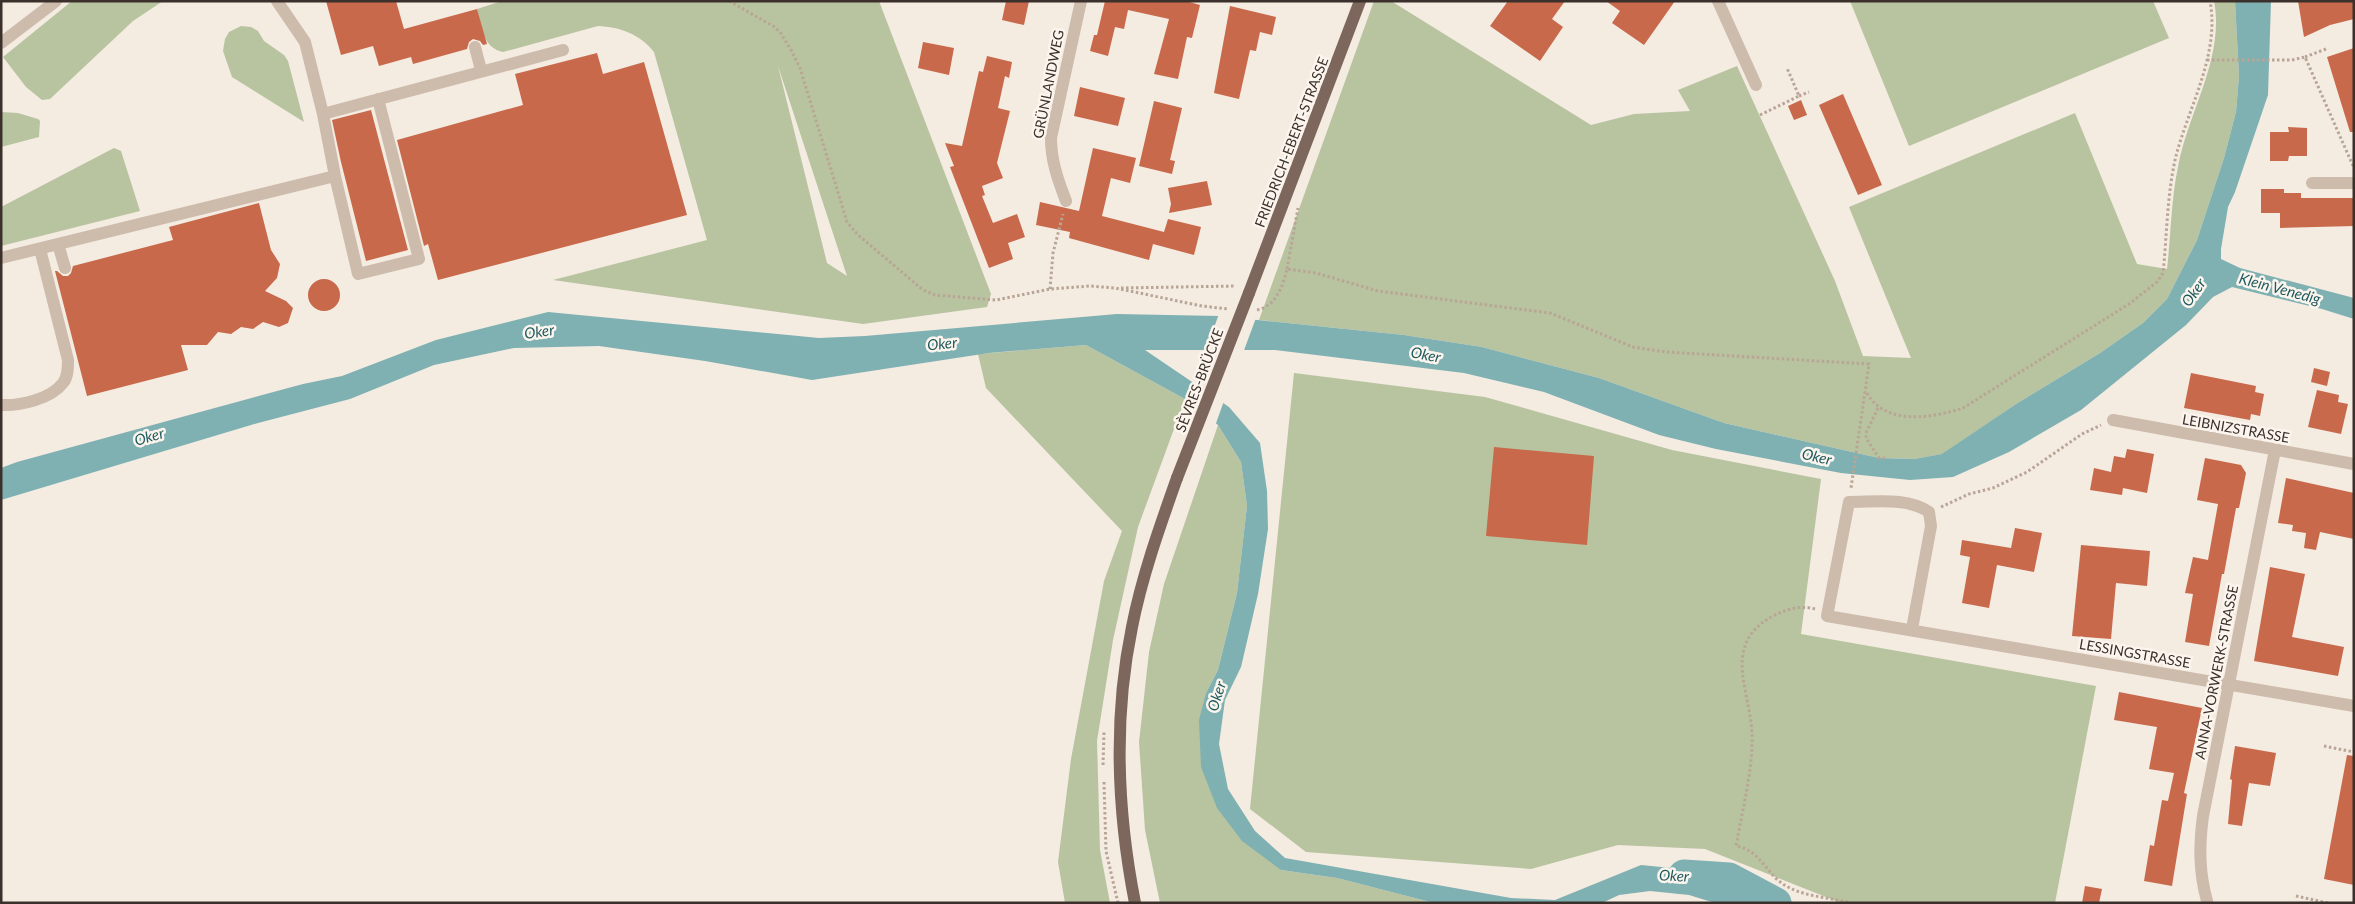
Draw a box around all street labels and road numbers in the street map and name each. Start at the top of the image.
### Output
street label: GRÜNLANDWEG [1029,28,1067,140]
street label: FRIEDRICH-EBERT-STRASSE [1251,54,1331,230]
street label: SÈVRES-BRÜCKE [1171,326,1227,434]
street label: LEIBNIZSTRASSE [2181,410,2291,446]
street label: ANNA-VORWERK-STRASSE [2191,584,2241,760]
street label: LESSINGSTRASSE [2078,635,2192,671]

